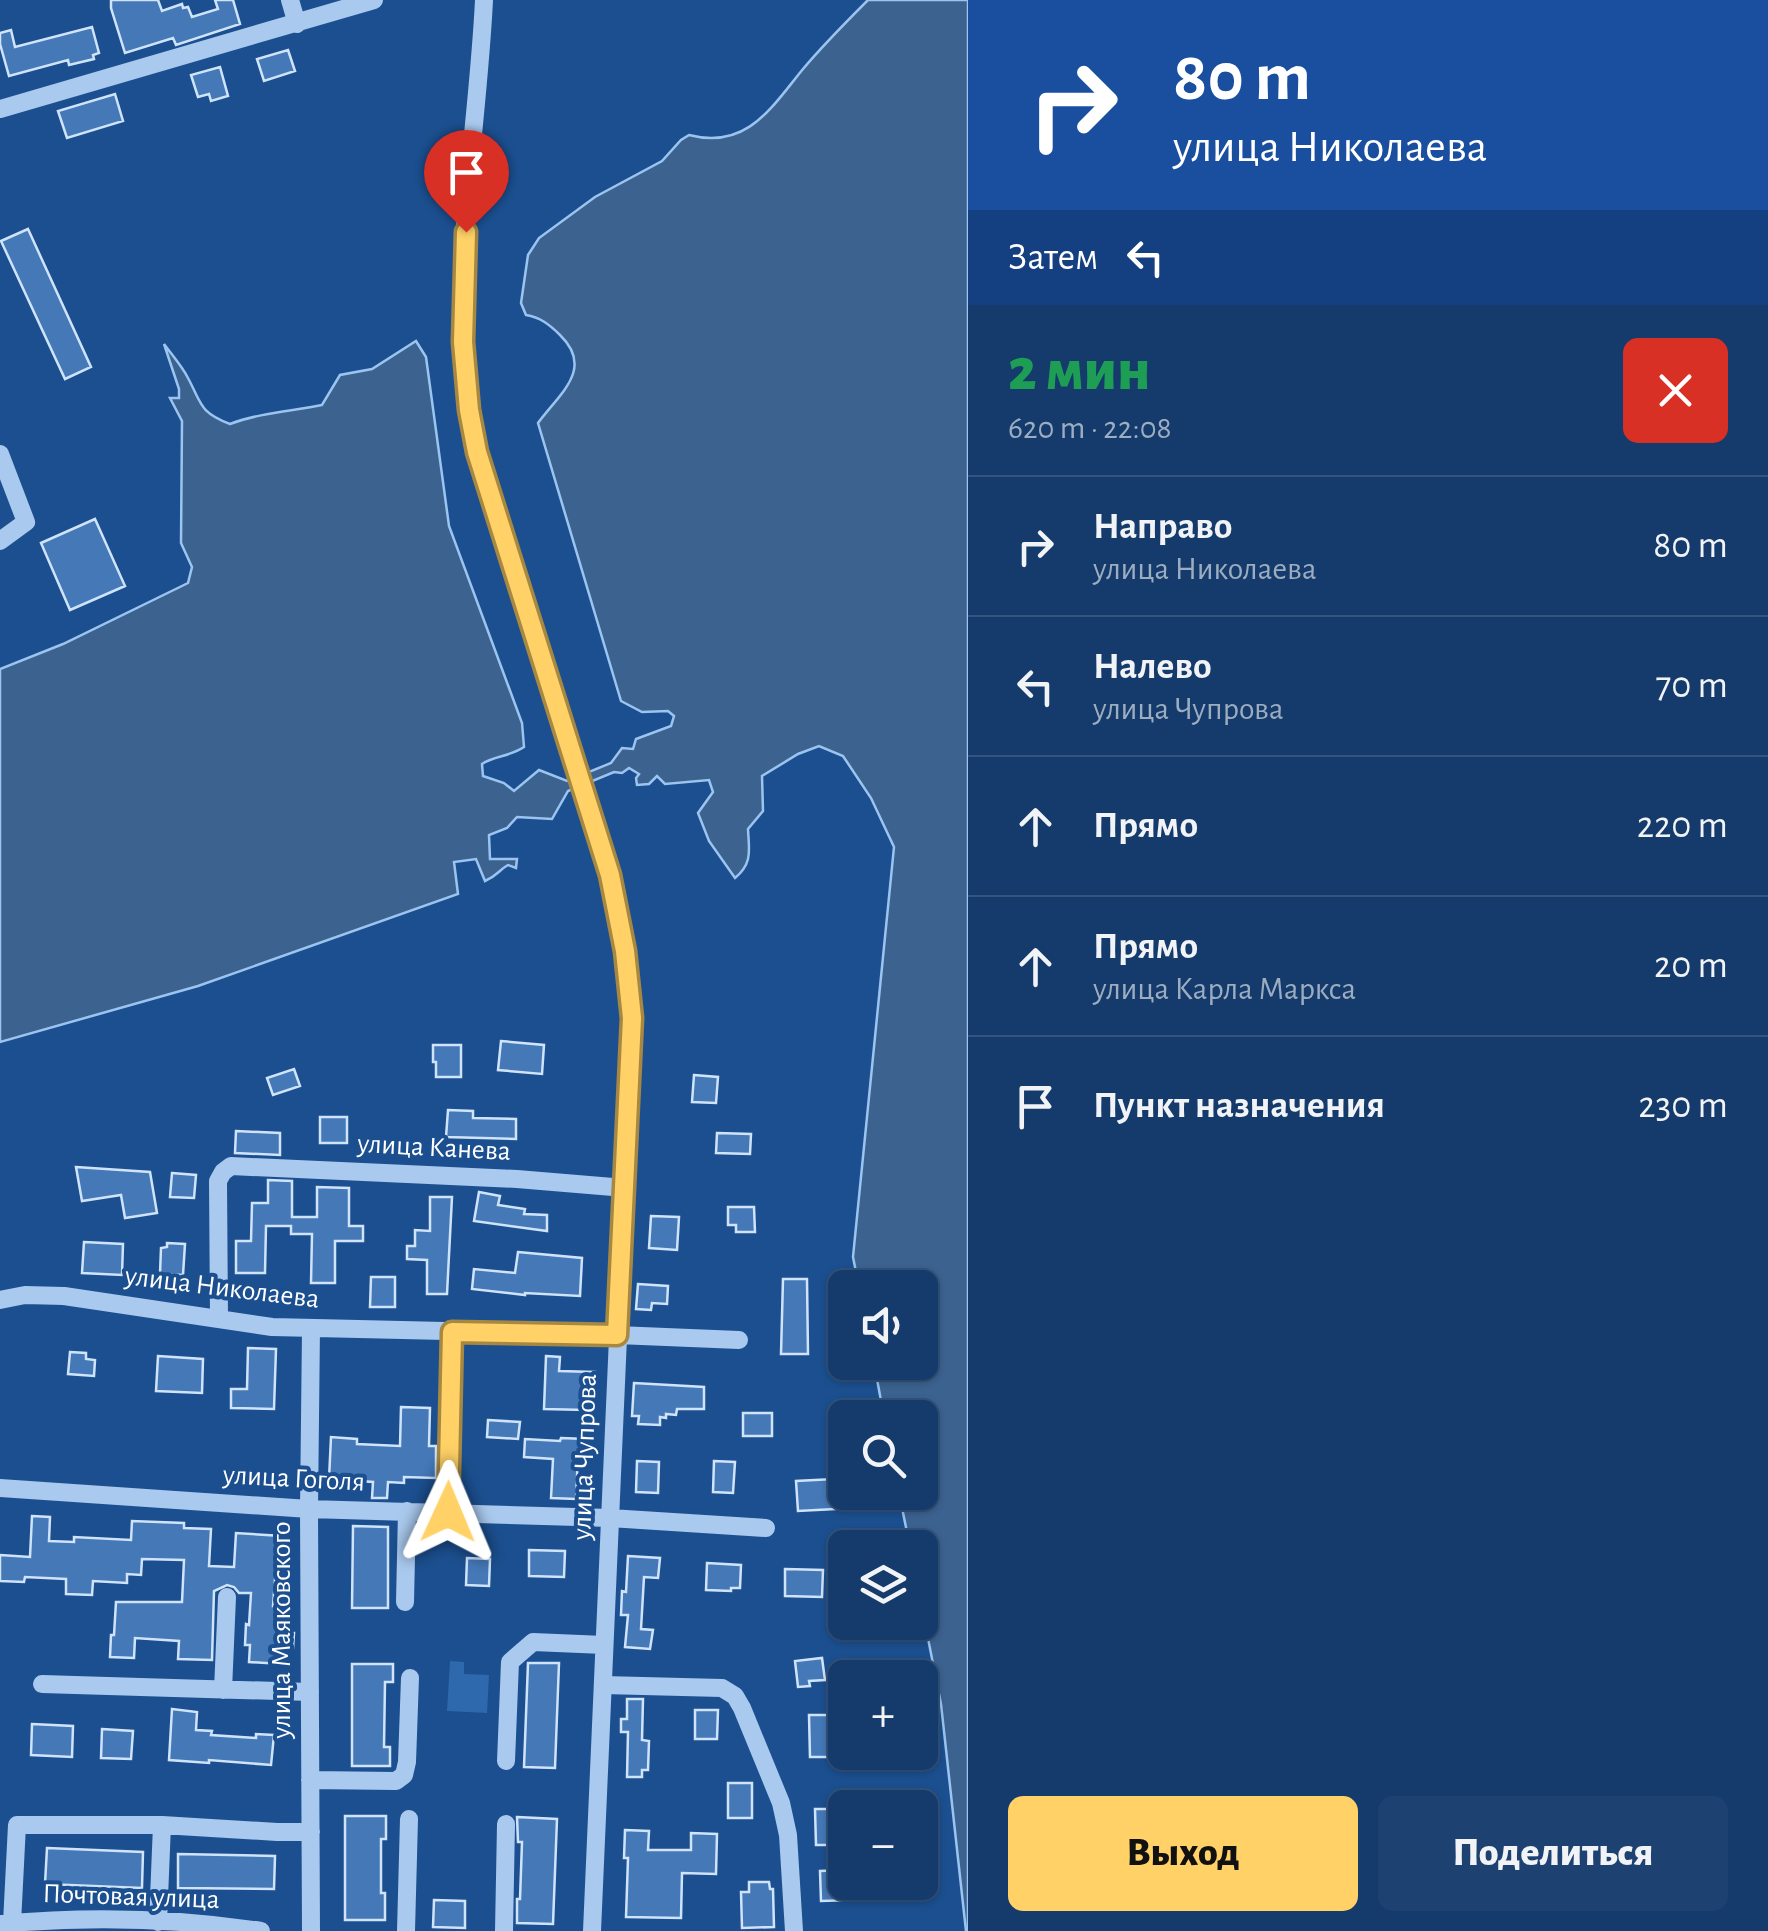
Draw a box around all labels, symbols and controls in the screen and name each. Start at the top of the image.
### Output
icon: right [1008,40,1138,170]
text: 80 m [1173,43,1311,113]
text: улица Николаева [1173,125,1487,170]
pin [424,130,509,233]
icon: arrive [439,145,494,200]
icon: left [1118,230,1173,285]
text: Затем [1008,239,1098,277]
button: close [1623,338,1728,443]
text: 2 мин [1008,341,1151,401]
text: 620 m · 22:08 [1008,412,1172,444]
text: Направо [1093,508,1232,546]
icon: right [1008,519,1063,574]
text: 80 m [1653,527,1728,565]
text: улица Николаева [1093,553,1317,585]
text: Налево [1093,648,1212,686]
icon: left [1008,659,1063,714]
text: 70 m [1655,667,1728,705]
text: улица Чупрова [1093,693,1284,725]
icon: ahead [1008,799,1063,854]
text: Прямо [1093,807,1198,845]
text: 220 m [1637,807,1728,845]
text: Прямо [1093,928,1198,966]
icon: ahead [1008,939,1063,994]
text: 20 m [1654,947,1728,985]
text: улица Карла Маркса [1093,973,1356,1005]
icon: arrive [1008,1079,1063,1134]
text: Пункт назначения [1093,1087,1385,1125]
text: 230 m [1638,1087,1728,1125]
street label: улица Канева [356,1130,512,1166]
street label: улица Николаева [122,1262,321,1314]
map controls [828,1270,938,1900]
button: sound [828,1270,938,1380]
street label: улица Чупрова [568,1373,602,1542]
button: search [828,1400,938,1510]
position arrow [396,1460,500,1564]
street label: улица Гоголя [221,1461,366,1497]
street label: улица Маяковского [268,1521,296,1740]
button: layers [828,1530,938,1640]
button: + [828,1660,938,1770]
button: − [828,1790,938,1900]
button: Выход [1008,1796,1358,1911]
button: Поделиться [1378,1796,1728,1911]
street label: Почтовая улица [42,1880,220,1914]

